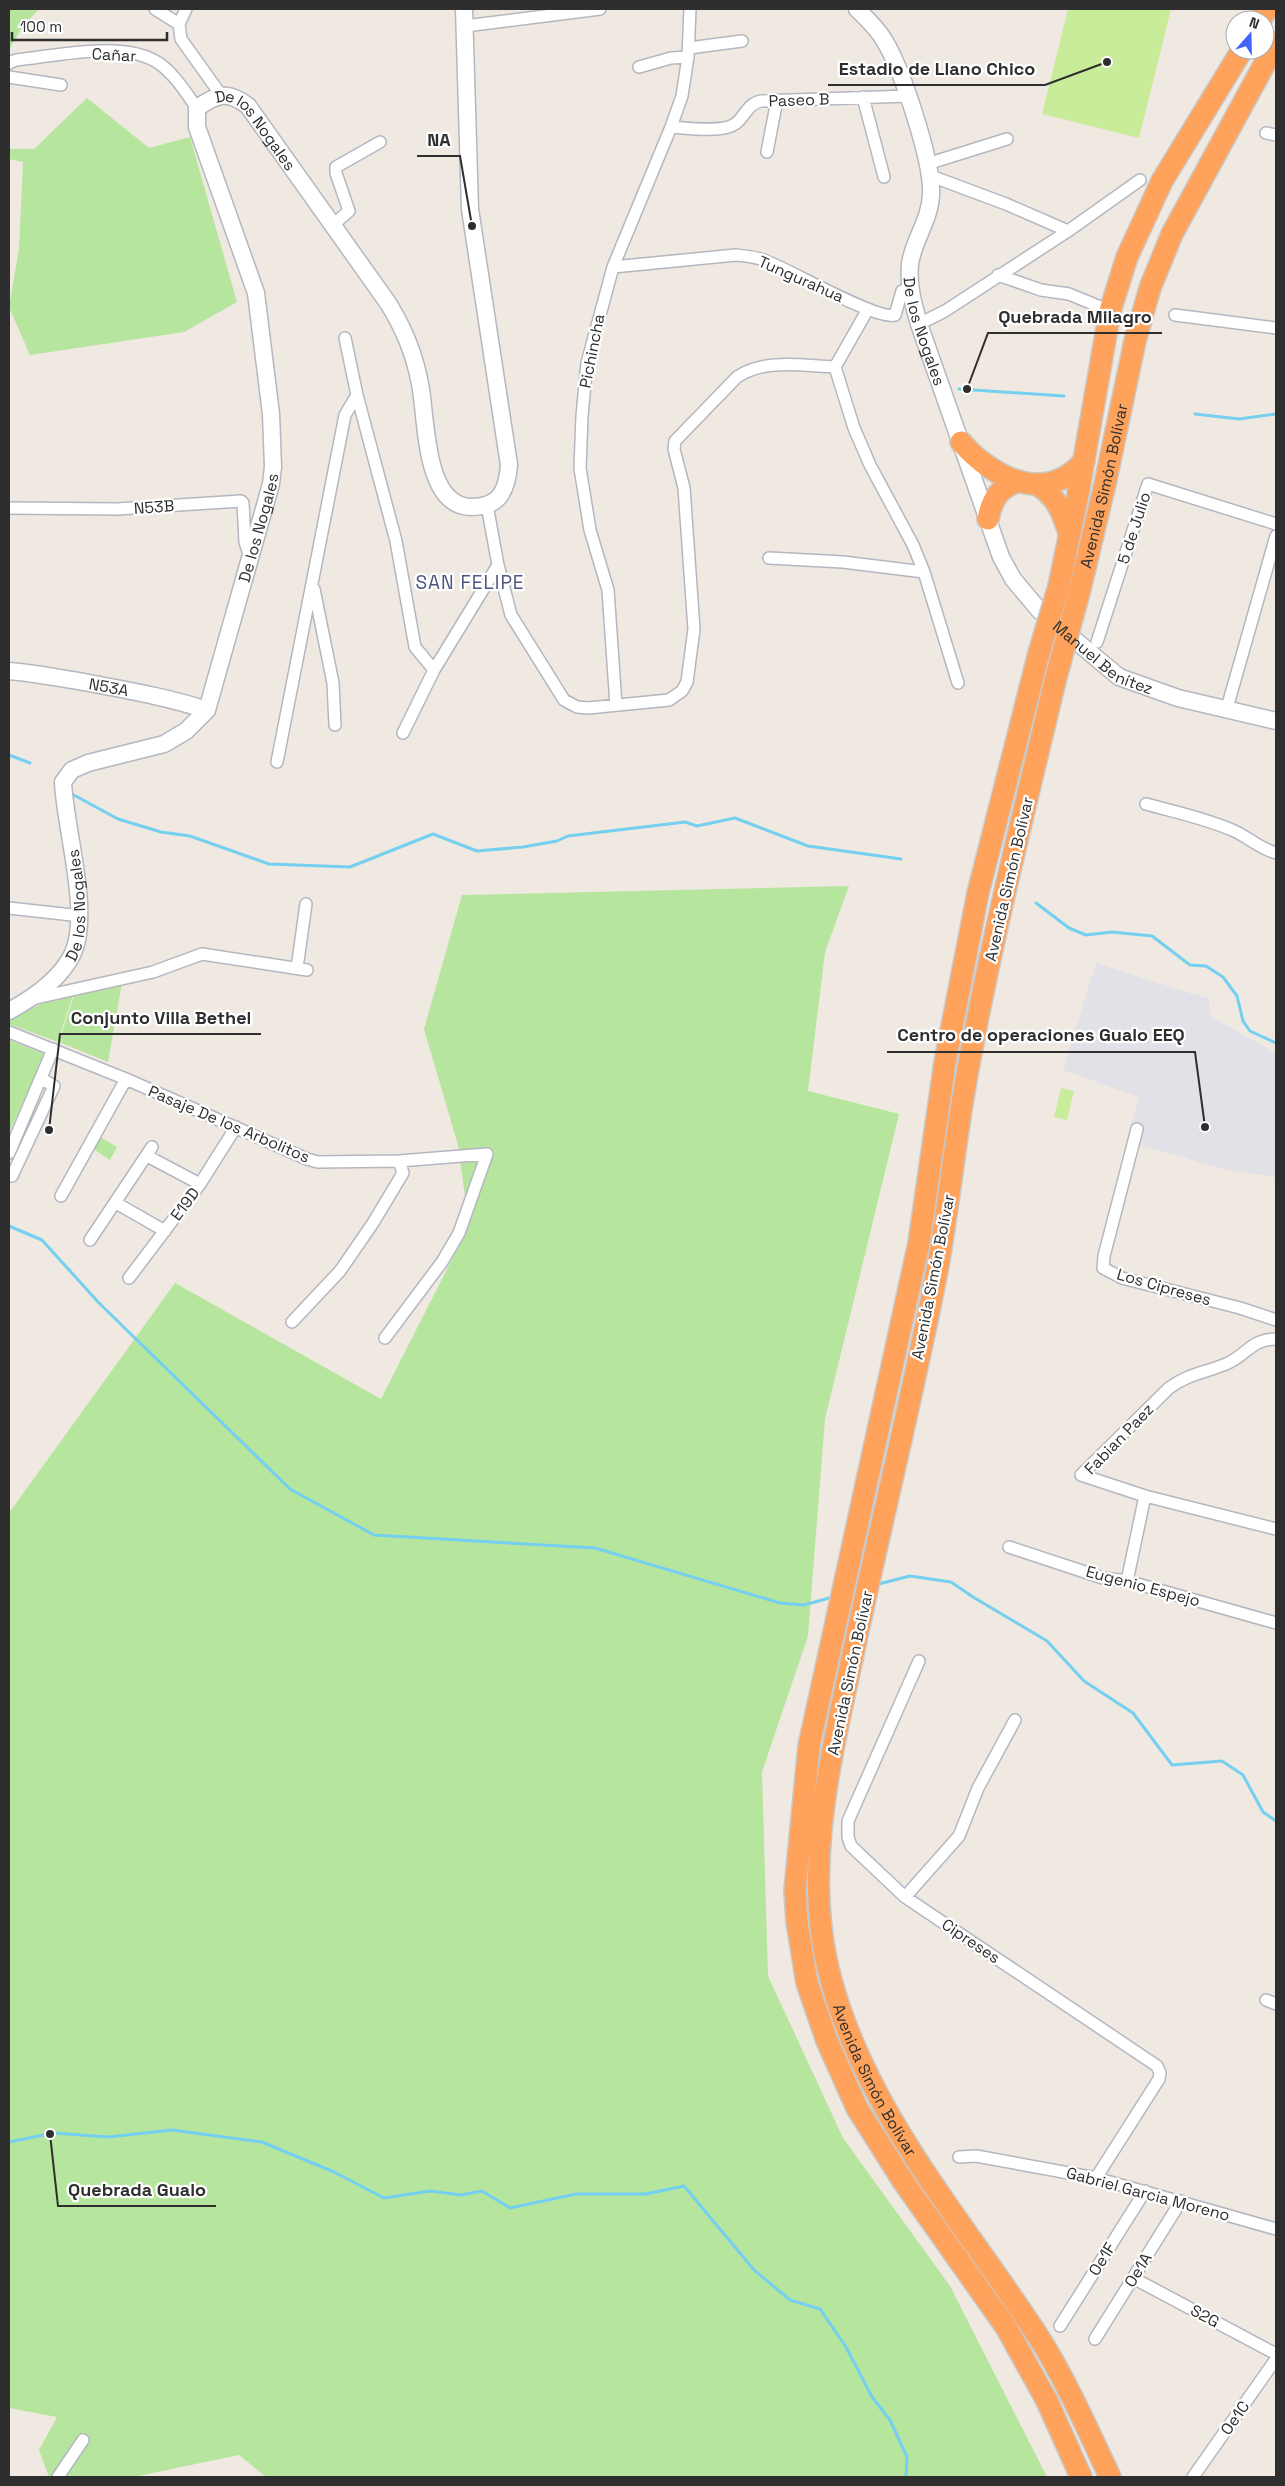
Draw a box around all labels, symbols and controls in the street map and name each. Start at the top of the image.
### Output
scale bar [12,10,168,42]
north arrow [1225,10,1275,60]
text: N [1247,13,1262,33]
text: 100 m [20,17,62,36]
street label: Cañar [91,43,137,67]
callout: Estadio de Llano Chico [828,52,1045,85]
text: Estadio de Llano Chico [839,57,1035,80]
street label: De los Nogales [213,85,301,175]
street label: Paseo B [768,88,830,112]
callout: NA [417,123,460,156]
text: NA [427,128,451,151]
street label: Tungurahua [755,251,847,307]
street label: De los Nogales [899,276,950,388]
callout: Quebrada Milagro [988,300,1162,333]
text: Quebrada Milagro [998,305,1152,328]
street label: Pichincha [575,312,609,390]
street label: Avenida Simón Bolívar [1075,402,1132,570]
street label: De los Nogales [233,472,283,585]
street label: 5 de Julio [1113,489,1155,567]
street label: N53B [133,495,175,519]
district label: SAN FELIPE [415,570,525,595]
street label: Manuel Benítez [1049,616,1156,699]
street label: N53A [87,673,131,701]
street label: Avenida Simón Bolívar [980,795,1038,963]
street label: De los Nogales [60,848,90,965]
callout: Conjunto Villa Bethel [60,1001,261,1034]
text: Conjunto Villa Bethel [71,1006,251,1029]
callout: Centro de operaciones Gualo EEQ [887,1019,1195,1052]
text: Centro de operaciones Gualo EEQ [897,1023,1185,1046]
street label: Pasaje De los Arbolitos [145,1080,313,1168]
street label: E19D [166,1183,204,1225]
street label: Avenida Simón Bolívar [907,1192,959,1362]
street label: Los Cipreses [1114,1264,1214,1310]
street label: Fabian Paez [1080,1399,1158,1479]
street label: Eugenio Espejo [1084,1561,1202,1611]
street label: Avenida Simón Bolívar [822,1589,878,1757]
street label: Cipreses [938,1914,1004,1968]
street label: Avenida Simón Bolívar [828,2001,922,2160]
street label: Gabriel Garcia Moreno [1064,2162,1232,2226]
callout: Quebrada Gualo [58,2173,216,2206]
text: Quebrada Gualo [68,2178,206,2201]
street label: Oe1F [1084,2238,1120,2280]
street label: Oe1A [1119,2249,1157,2291]
street label: S2G [1187,2300,1223,2332]
street label: Oe1C [1216,2397,1254,2439]

